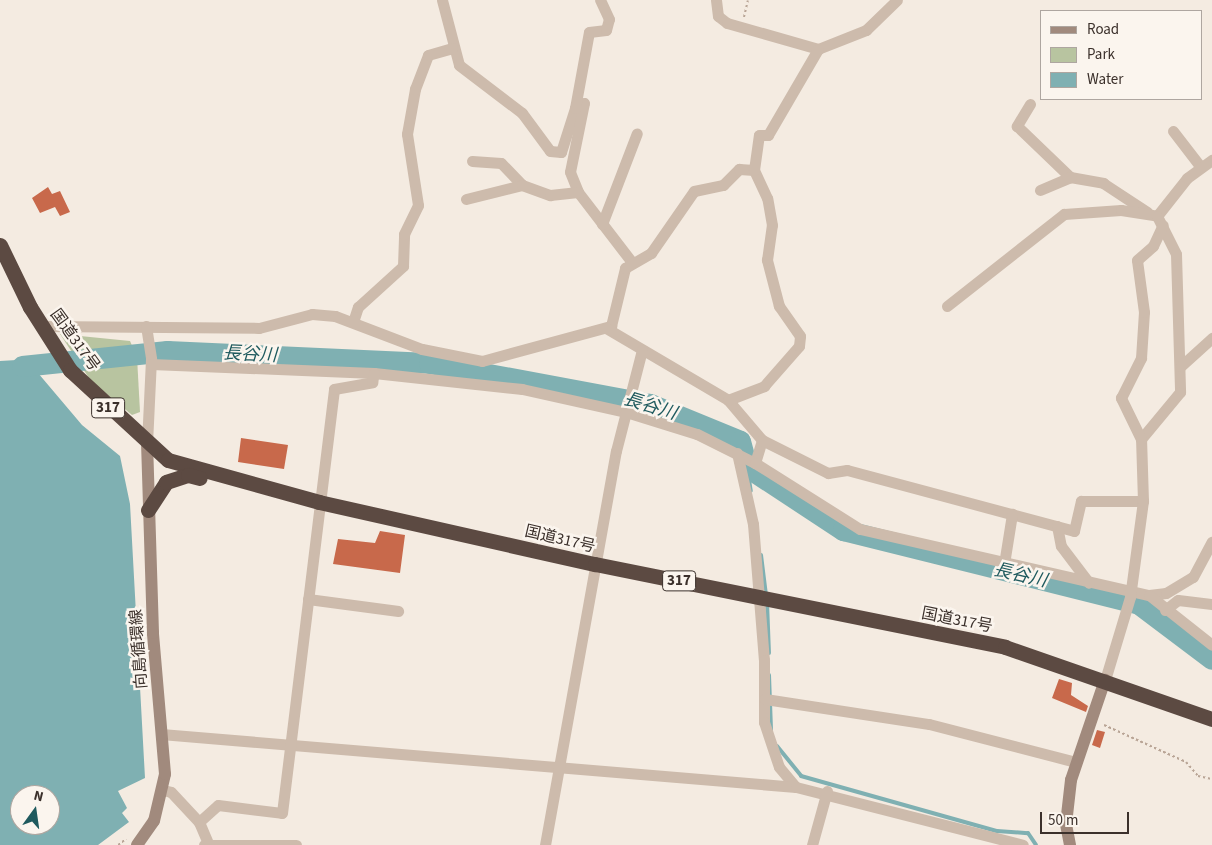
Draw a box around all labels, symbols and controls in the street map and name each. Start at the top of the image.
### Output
legend [1040,10,1202,100]
text: Road [1087,19,1119,40]
text: Park [1087,44,1115,65]
text: Water [1087,69,1123,90]
street label: 国道317号 [46,305,104,375]
water label: 長谷川 [222,343,278,367]
water label: 長谷川 [621,389,679,425]
road number: 317 [90,396,126,420]
street label: 国道317号 [523,522,597,556]
water label: 長谷川 [991,559,1049,593]
road number: 317 [662,568,696,594]
street label: 国道317号 [920,604,994,636]
street label: 向島循環線 [127,608,151,690]
north arrow [10,785,60,835]
text: N [31,786,45,807]
scale bar [1042,802,1131,834]
text: 50 m [1048,810,1078,831]

